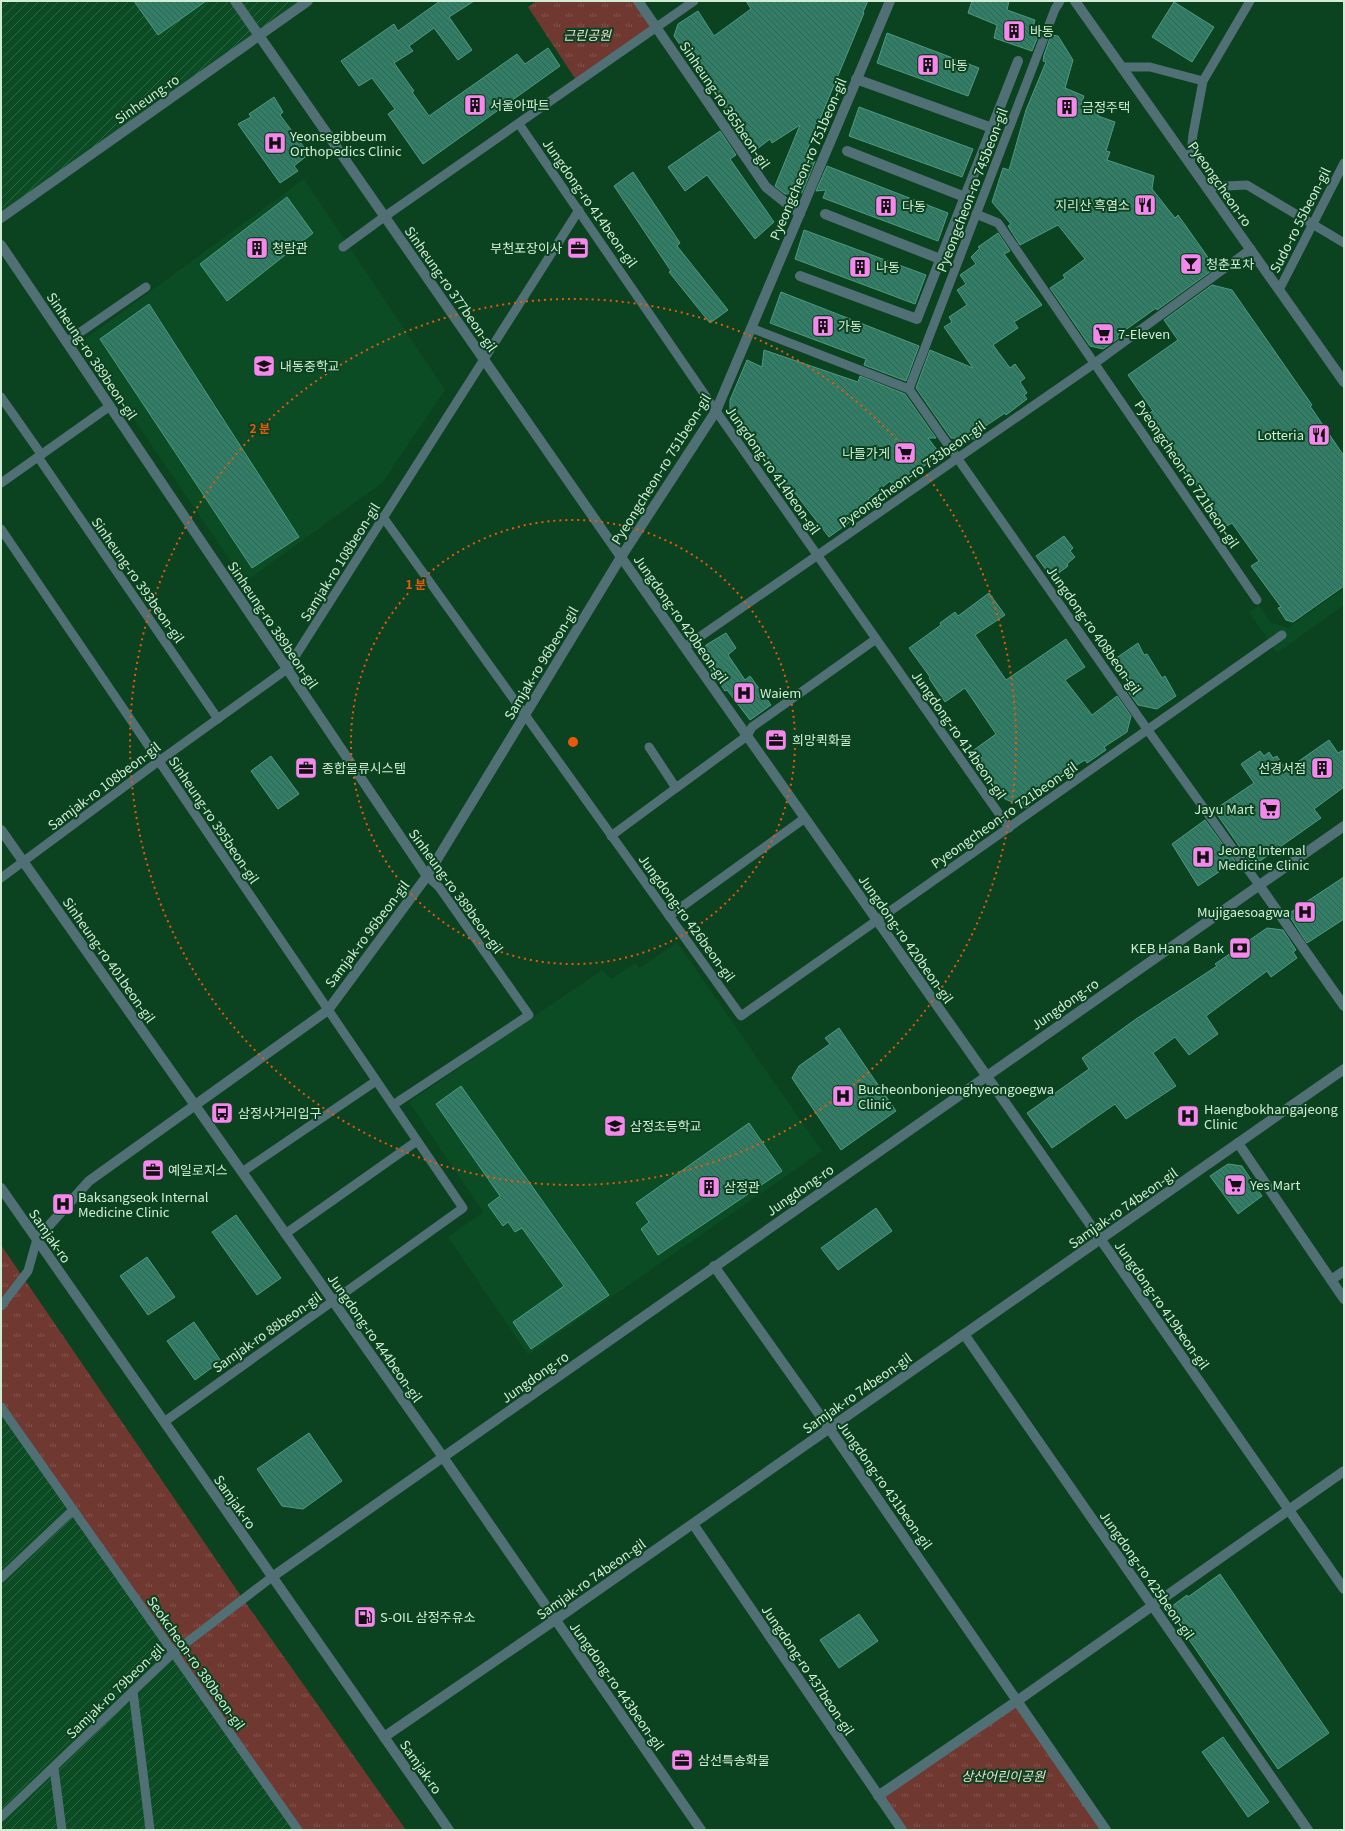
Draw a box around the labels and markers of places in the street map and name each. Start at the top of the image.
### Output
building icon: 바동 [1001,18,1027,44]
place label: 바동 [1030,21,1054,40]
building icon: 마동 [915,52,941,78]
place label: 마동 [944,55,968,74]
building icon: 서울아파트 [462,92,488,118]
building icon: 금정주택 [1054,94,1080,120]
place label: 서울아파트 [490,95,550,114]
place label: 금정주택 [1082,97,1130,116]
place label: Yeonsegibbeum Orthopedics Clinic [289,126,402,160]
hospital icon: Yeonsegibbeum Orthopedics Clinic [262,130,288,156]
restaurant icon: 지리산 흑염소 [1132,192,1158,218]
building icon: 다동 [873,193,899,219]
place label: 지리산 흑염소 [1055,195,1130,214]
place label: 다동 [902,196,926,215]
building icon: 청람관 [244,235,270,261]
office icon: 부천포장이사 [565,235,591,261]
place label: 청람관 [272,238,308,257]
place label: 부천포장이사 [490,238,562,257]
bar icon: 청춘포차 [1178,251,1204,277]
building icon: 나동 [847,254,873,280]
place label: 청춘포차 [1206,254,1254,273]
place label: 나동 [876,257,900,276]
building icon: 가동 [810,313,836,339]
place label: 가동 [838,316,862,335]
supermarket icon: 7-Eleven [1090,321,1116,347]
place label: 7-Eleven [1118,324,1170,343]
school or university icon: 내동중학교 [251,353,277,379]
place label: 내동중학교 [280,356,340,375]
restaurant icon: Lotteria [1306,422,1332,448]
place label: Lotteria [1257,425,1304,444]
supermarket icon: 나들가게 [892,440,918,466]
place label: 나들가게 [842,443,890,462]
hospital icon: Waiem [731,680,757,706]
place label: Waiem [760,683,801,702]
office icon: 희망퀵화물 [763,727,789,753]
place label: 희망퀵화물 [792,730,852,749]
centre of rings [566,735,580,749]
office icon: 종합물류시스템 [293,755,319,781]
building icon: 선경서점 [1309,755,1335,781]
place label: 종합물류시스템 [322,758,406,777]
place label: 선경서점 [1258,758,1306,777]
supermarket icon: Jayu Mart [1257,796,1283,822]
place label: Jayu Mart [1194,799,1254,818]
place label: Jeong Internal Medicine Clinic [1218,840,1310,874]
hospital icon: Jeong Internal Medicine Clinic [1190,844,1216,870]
hospital icon: Mujigaesoagwa [1292,899,1318,925]
place label: Mujigaesoagwa [1197,902,1290,921]
bank icon: KEB Hana Bank [1227,935,1253,961]
place label: KEB Hana Bank [1131,938,1225,957]
place label: Bucheonbonjeonghyeongoegwa Clinic [858,1079,1054,1113]
hospital icon: Bucheonbonjeonghyeongoegwa Clinic [830,1083,856,1109]
place label: Haengbokhangajeong Clinic [1204,1099,1338,1133]
bus stop icon: 삼정사거리입구 [209,1100,235,1126]
place label: 삼정사거리입구 [238,1103,322,1122]
hospital icon: Haengbokhangajeong Clinic [1175,1103,1201,1129]
school or university icon: 삼정초등학교 [602,1113,628,1139]
place label: 삼정초등학교 [630,1116,702,1135]
office icon: 예일로지스 [140,1157,166,1183]
place label: 예일로지스 [168,1160,228,1179]
supermarket icon: Yes Mart [1222,1172,1248,1198]
building icon: 삼정관 [696,1174,722,1200]
place label: Yes Mart [1249,1175,1300,1194]
place label: 삼정관 [724,1177,760,1196]
place label: Baksangseok Internal Medicine Clinic [78,1187,209,1221]
hospital icon: Baksangseok Internal Medicine Clinic [50,1191,76,1217]
fuel station icon: S-OIL 삼정주유소 [352,1604,378,1630]
place label: S-OIL 삼정주유소 [380,1607,476,1626]
office icon: 삼선특송화물 [669,1747,695,1773]
place label: 삼선특송화물 [698,1750,770,1769]

